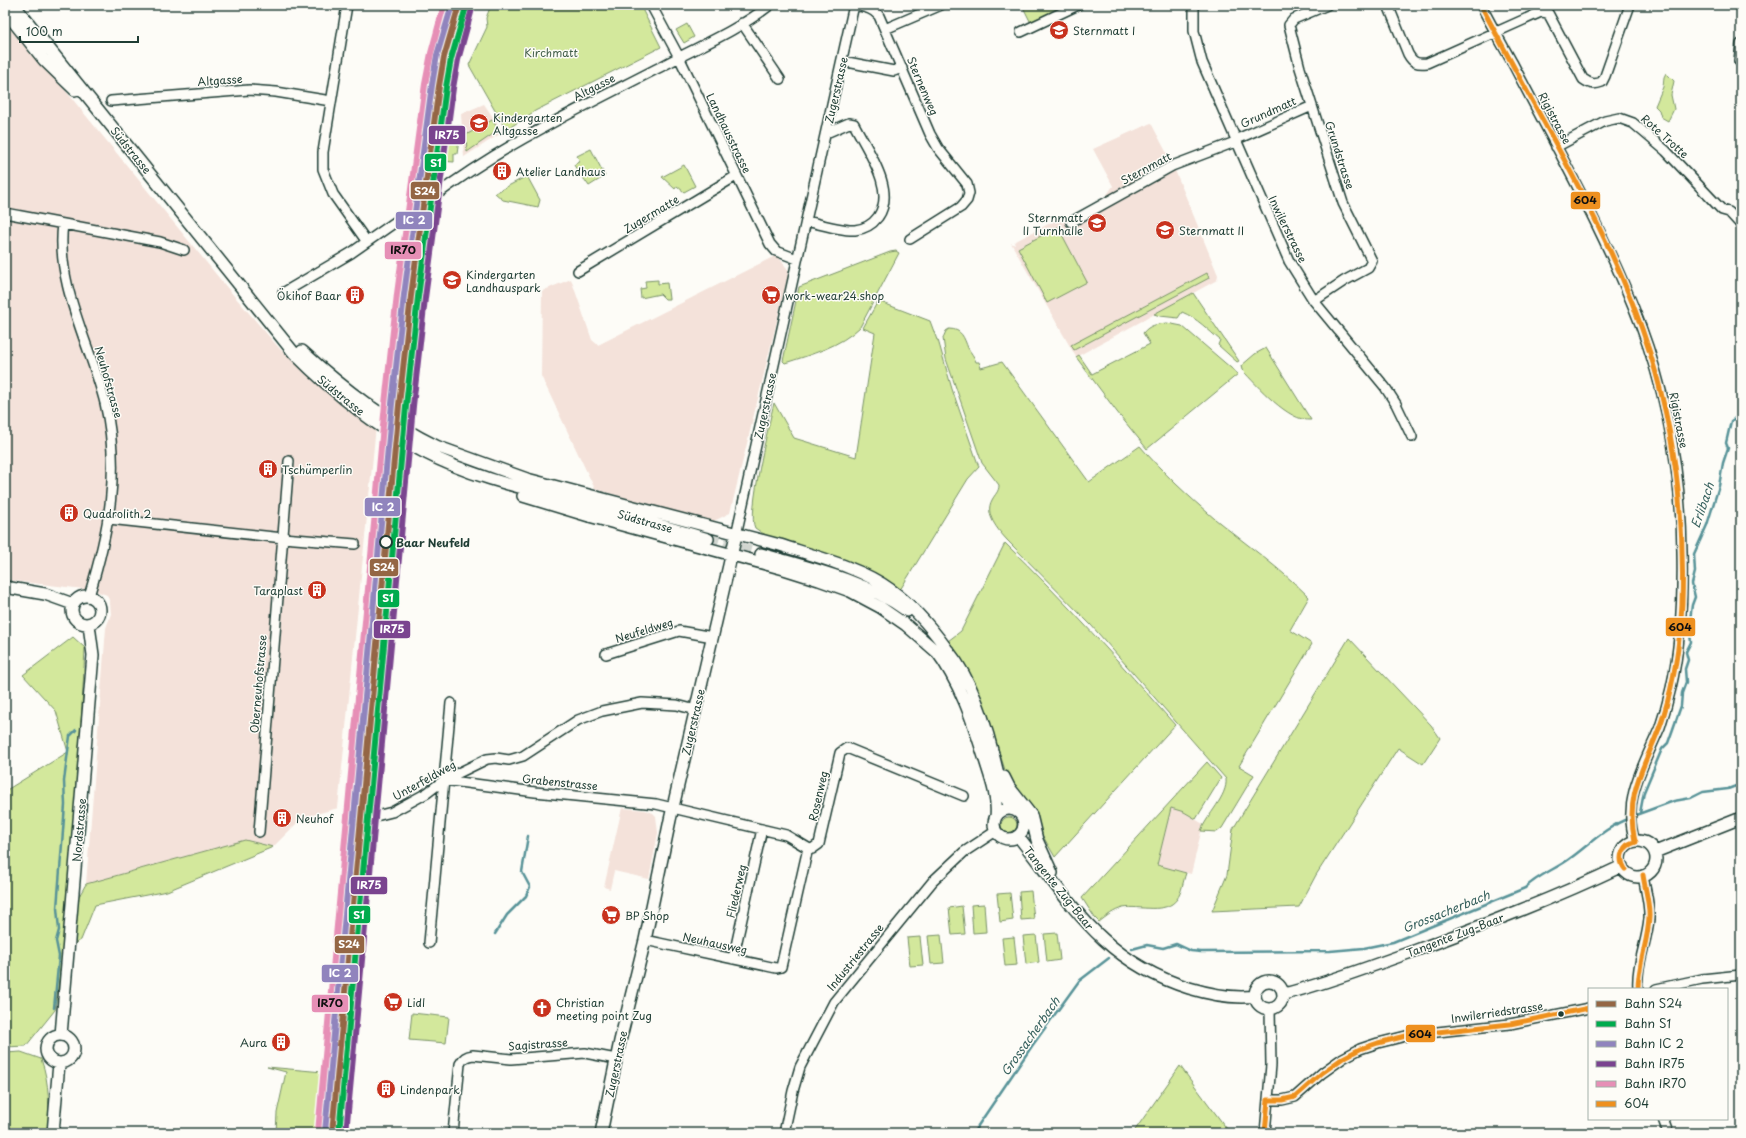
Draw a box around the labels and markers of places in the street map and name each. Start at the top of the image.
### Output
school or university icon: Sternmatt I [1048,19,1070,41]
place label: Sternmatt I [1073,22,1135,39]
place label: Kindergarten Altgasse [493,109,563,139]
school or university icon: Kindergarten Altgasse [468,112,490,134]
building icon: Atelier Landhaus [491,160,513,182]
place label: Atelier Landhaus [516,163,605,180]
place label: Sternmatt II Turnhalle [1023,209,1084,239]
school or university icon: Sternmatt II Turnhalle [1086,212,1108,234]
school or university icon: Sternmatt II [1154,219,1176,241]
place label: Sternmatt II [1179,222,1244,239]
place label: Kindergarten Landhauspark [466,266,541,296]
school or university icon: Kindergarten Landhauspark [441,269,463,291]
building icon: Ökihof Baar [344,284,366,306]
supermarket icon: work-wear24.shop [760,284,782,306]
place label: Ökihof Baar [277,287,341,304]
place label: work-wear24.shop [785,287,884,304]
building icon: Tschümperlin [257,458,279,480]
place label: Tschümperlin [282,461,352,478]
building icon: Quadrolith 2 [58,502,80,524]
place label: Quadrolith 2 [83,505,151,522]
place label: Baar Neufeld [396,534,470,551]
marker: Baar Neufeld [379,535,393,549]
building icon: Taraplast [306,579,328,601]
place label: Taraplast [253,582,304,599]
building icon: Neuhof [271,807,293,829]
place label: Neuhof [296,810,334,827]
supermarket icon: BP Shop [600,904,622,926]
place label: BP Shop [625,907,669,924]
supermarket icon: Lidl [382,991,404,1013]
place label: Lidl [407,994,425,1011]
place label: Christian meeting point Zug [556,994,652,1024]
church icon: Christian meeting point Zug [531,997,553,1019]
unlabelled marker [1556,1009,1566,1019]
building icon: Aura [270,1031,292,1053]
place label: Aura [240,1034,267,1051]
building icon: Lindenpark [375,1078,397,1100]
place label: Lindenpark [400,1081,460,1098]

